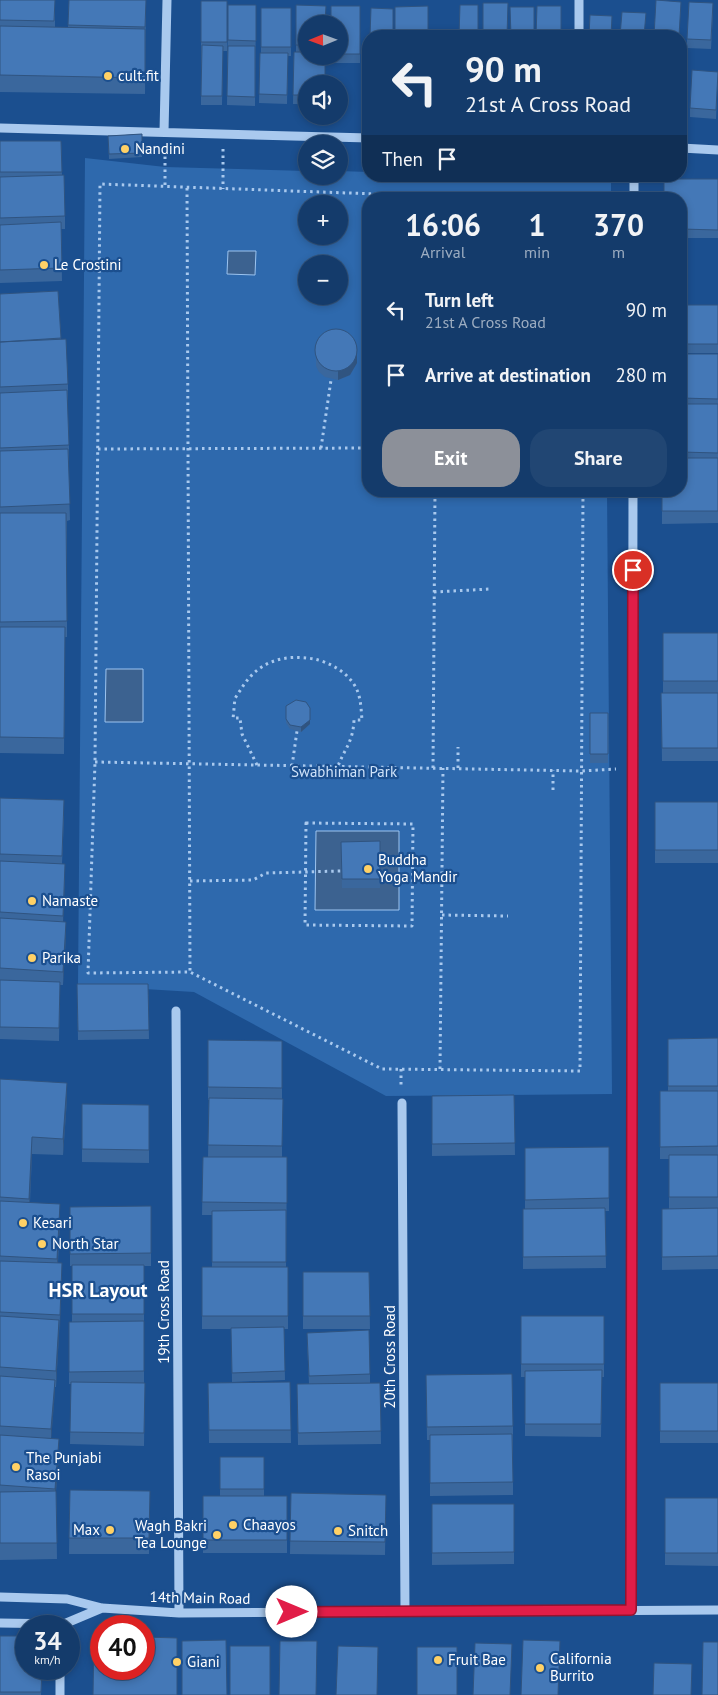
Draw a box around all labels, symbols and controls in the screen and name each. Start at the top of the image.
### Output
north arrow [298,15,348,65]
map controls [298,15,348,305]
text: 90 m [465,46,542,92]
icon: left [382,50,447,115]
place label: cult.fit [118,66,159,85]
marker: cult.fit [102,70,114,82]
button: sound [298,75,348,125]
text: 21st A Cross Road [465,90,631,118]
button: layers [298,135,348,185]
place label: Nandini [135,139,185,158]
marker: Nandini [119,143,131,155]
icon: arrive [433,145,461,173]
text: Then [382,147,423,171]
button: + [298,195,348,245]
text: 16:06 [405,205,481,244]
text: 1 [529,205,546,244]
text: 370 [593,205,644,244]
text: Arrival [421,242,465,262]
text: min [524,242,550,262]
text: m [612,242,625,262]
place label: Le Crostini [54,255,122,274]
button: − [298,255,348,305]
marker: Le Crostini [38,259,50,271]
text: Turn left [425,288,494,312]
icon: left [382,296,410,324]
text: 90 m [626,298,667,322]
text: 21st A Cross Road [425,312,546,332]
icon: arrive [382,361,410,389]
text: Arrive at destination [425,363,591,387]
text: 280 m [615,363,667,387]
button: Exit [382,429,520,487]
button: Share [530,429,667,487]
pin [612,549,654,591]
icon: arrive [619,556,647,584]
park label: Swabhiman Park [291,762,398,781]
place label: Buddha Yoga Mandir [378,850,457,886]
marker: Buddha Yoga Mandir [362,863,374,875]
place label: Namaste [42,891,98,910]
marker: Namaste [26,895,38,907]
place label: Parika [42,948,81,967]
marker: Parika [26,952,38,964]
place label: Kesari [33,1213,72,1232]
marker: Kesari [17,1217,29,1229]
place label: North Star [52,1234,119,1253]
marker: North Star [36,1238,48,1250]
street label: 19th Cross Road [154,1260,173,1364]
district label: HSR Layout [49,1277,147,1303]
street label: 20th Cross Road [380,1305,399,1409]
place label: The Punjabi Rasoi [26,1448,102,1484]
marker: The Punjabi Rasoi [10,1461,22,1473]
place label: Chaayos [243,1515,296,1534]
place label: Wagh Bakri Tea Lounge [135,1516,207,1552]
marker: Chaayos [227,1519,239,1531]
place label: Max [73,1520,100,1539]
place label: Snitch [348,1521,388,1540]
marker: Max [104,1524,116,1536]
marker: Snitch [332,1525,344,1537]
marker: Wagh Bakri Tea Lounge [211,1529,223,1541]
position arrow [265,1585,317,1637]
street label: 14th Main Road [149,1587,251,1608]
speed limit sign: 40 [90,1615,155,1680]
text: 34 [33,1625,62,1657]
place label: California Burrito [550,1649,612,1685]
place label: Fruit Bae [448,1650,506,1669]
text: km/h [34,1652,61,1667]
place label: Giani [187,1652,220,1671]
marker: Fruit Bae [432,1654,444,1666]
marker: Giani [171,1656,183,1668]
marker: California Burrito [534,1662,546,1674]

